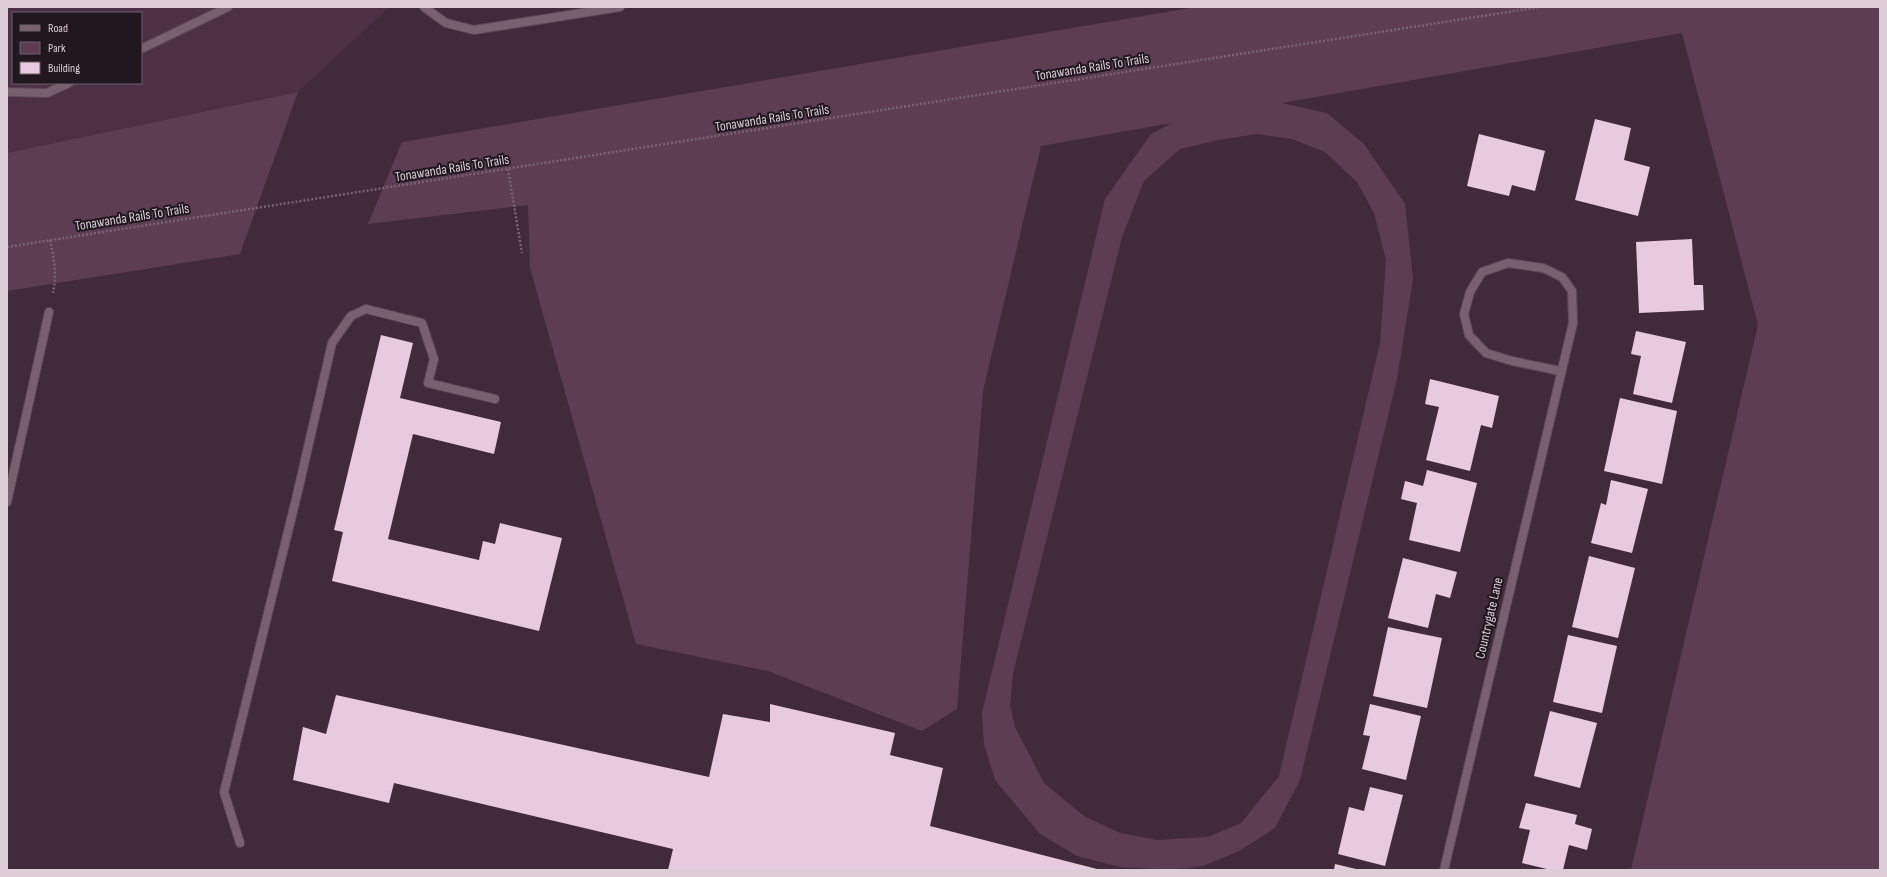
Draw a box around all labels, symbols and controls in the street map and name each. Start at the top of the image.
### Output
legend [12,12,142,84]
text: Road [48,21,68,36]
text: Park [48,41,66,56]
street label: Tonawanda Rails To Trails [1034,50,1150,84]
text: Building [48,61,80,76]
street label: Tonawanda Rails To Trails [714,101,830,135]
street label: Tonawanda Rails To Trails [394,151,510,185]
street label: Tonawanda Rails To Trails [74,200,190,234]
street label: Countrygate Lane [1471,576,1507,660]

